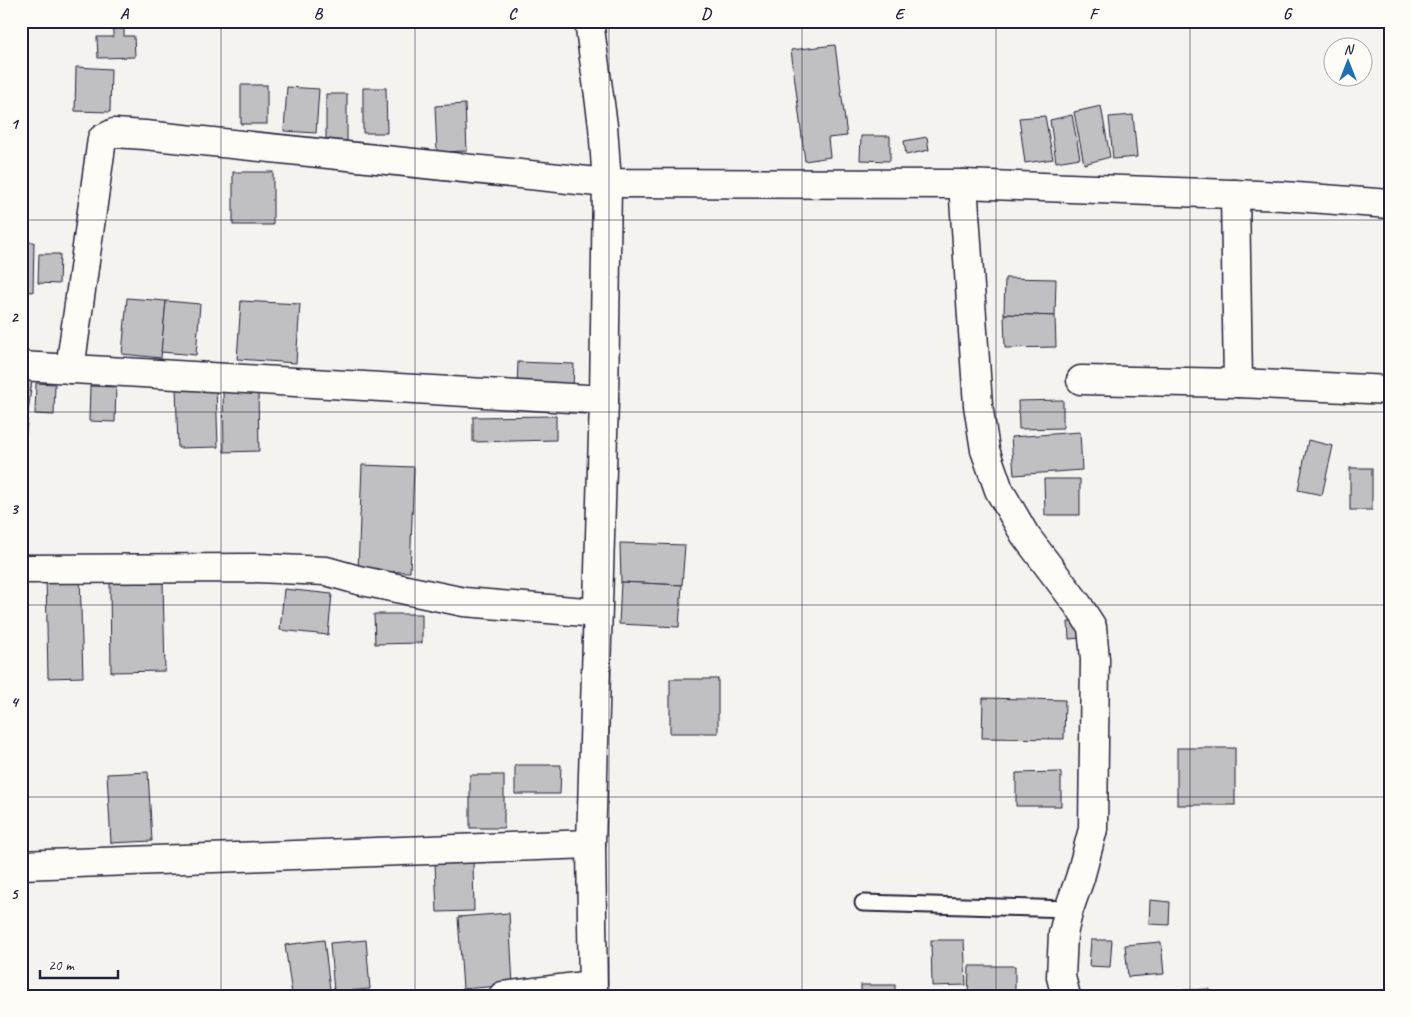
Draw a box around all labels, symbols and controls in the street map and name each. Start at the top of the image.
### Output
text: A [120,4,130,24]
text: B [314,4,324,24]
text: C [508,4,518,24]
text: D [701,4,712,24]
text: E [895,4,906,24]
text: F [1089,4,1100,24]
text: G [1283,4,1293,24]
north arrow [1324,38,1374,88]
text: N [1344,41,1355,58]
text: 1 [10,114,19,134]
text: 2 [10,307,19,327]
text: 3 [10,499,19,519]
text: 4 [10,692,19,712]
text: 5 [11,884,20,904]
scale bar [40,947,118,979]
text: 20 m [48,956,75,975]

